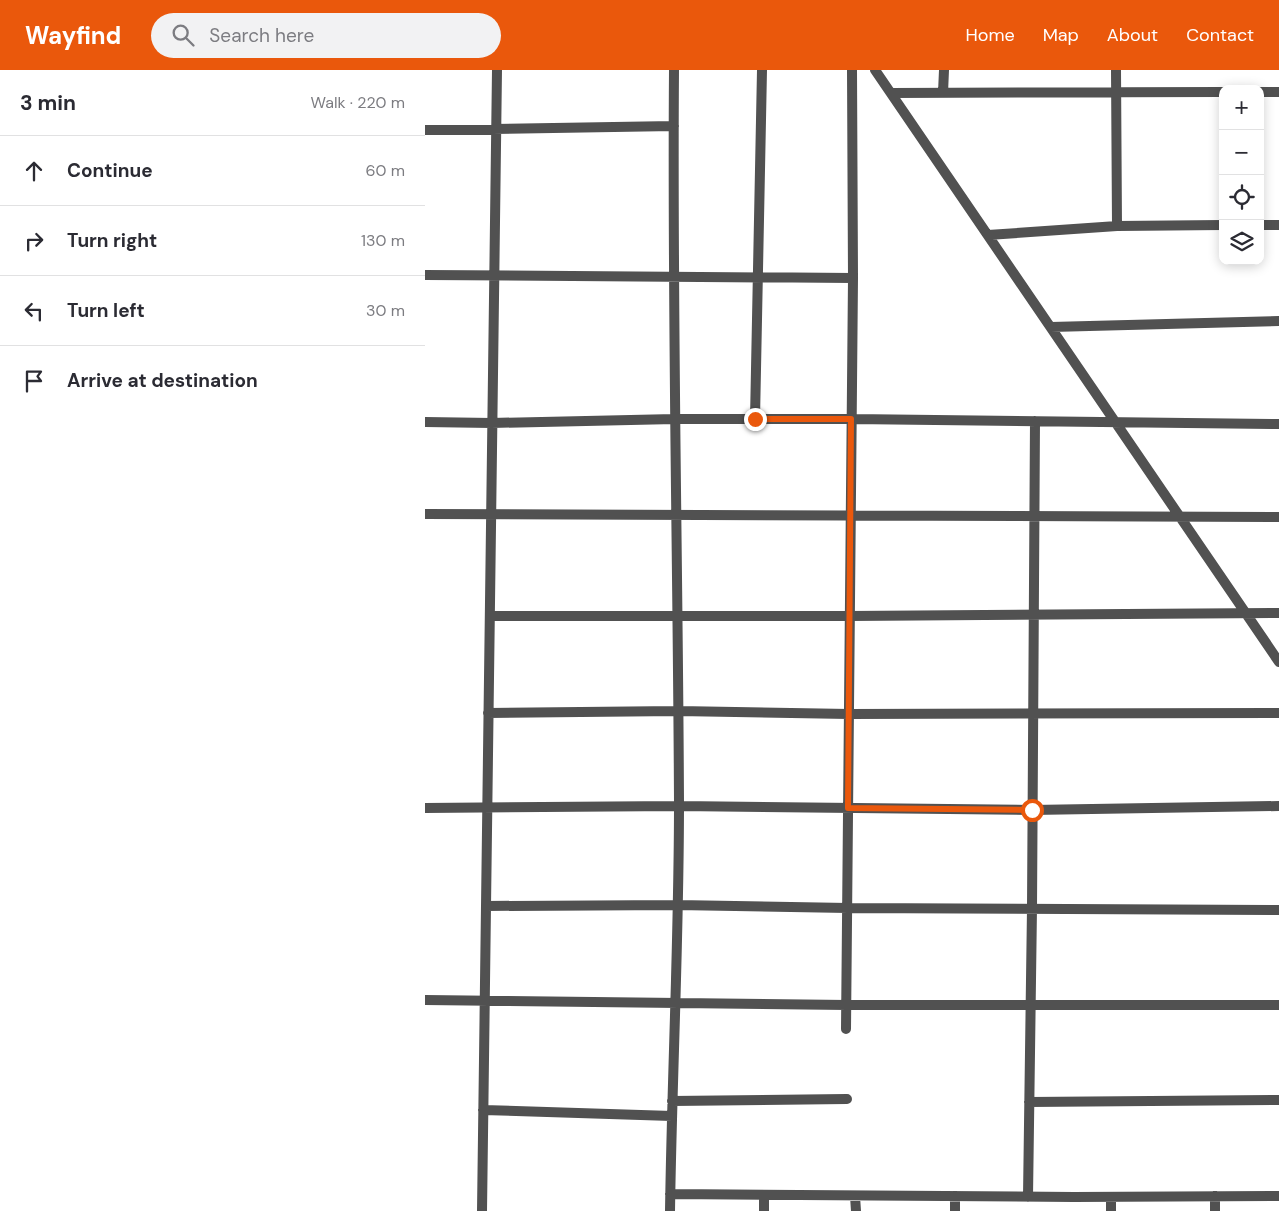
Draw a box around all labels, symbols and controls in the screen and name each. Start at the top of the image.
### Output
search box [151,13,501,58]
text: Wayfind [25,20,121,51]
icon: search [169,21,197,49]
text: Search here [209,23,314,48]
text: Home [965,23,1015,47]
text: Map [1043,23,1079,47]
text: About [1107,23,1158,47]
text: Contact [1186,23,1254,47]
map controls [1219,85,1264,265]
button: + [1219,85,1264,130]
text: 3 min [20,89,76,117]
text: Walk · 220 m [311,92,405,113]
button: − [1219,130,1264,175]
icon: ahead [20,157,48,185]
text: Continue [67,158,153,183]
text: 60 m [365,160,405,181]
button: locate [1219,175,1264,220]
button: layers [1219,220,1264,265]
icon: right [20,227,48,255]
text: Turn right [67,228,157,253]
text: 130 m [361,230,405,251]
icon: left [20,297,48,325]
text: Turn left [67,298,145,323]
text: 30 m [366,300,405,321]
icon: arrive [20,367,48,395]
text: Arrive at destination [67,368,258,393]
route end [744,408,767,431]
route start [1021,799,1044,822]

